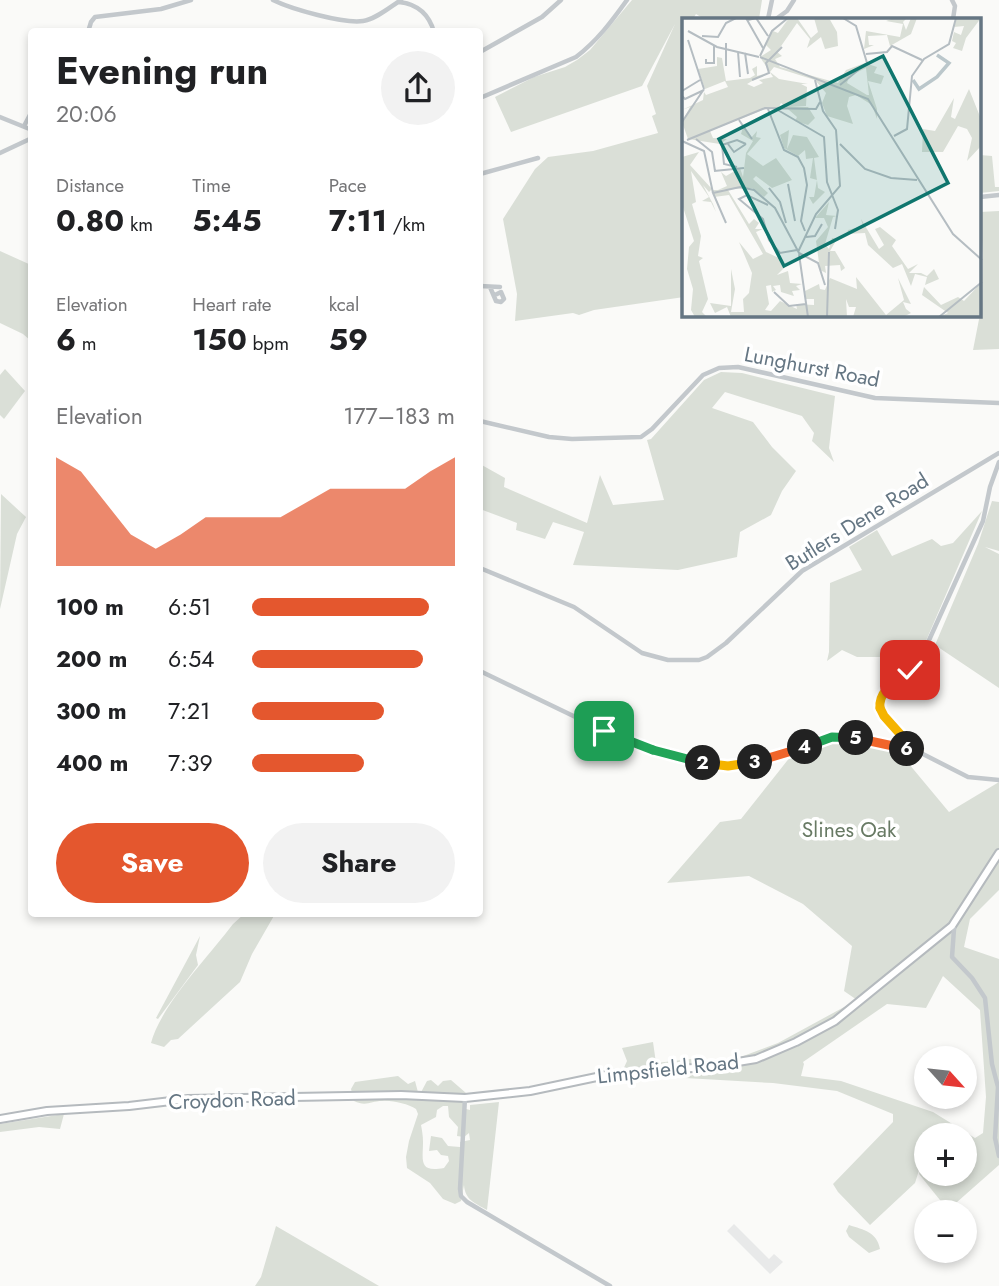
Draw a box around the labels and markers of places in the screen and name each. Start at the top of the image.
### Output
pin [880,640,940,700]
pin [574,701,634,761]
pin: 5 [838,720,874,756]
pin: 4 [788,730,822,764]
pin: 6 [890,732,925,766]
pin: 3 [738,744,772,780]
pin: 2 [686,746,720,780]

